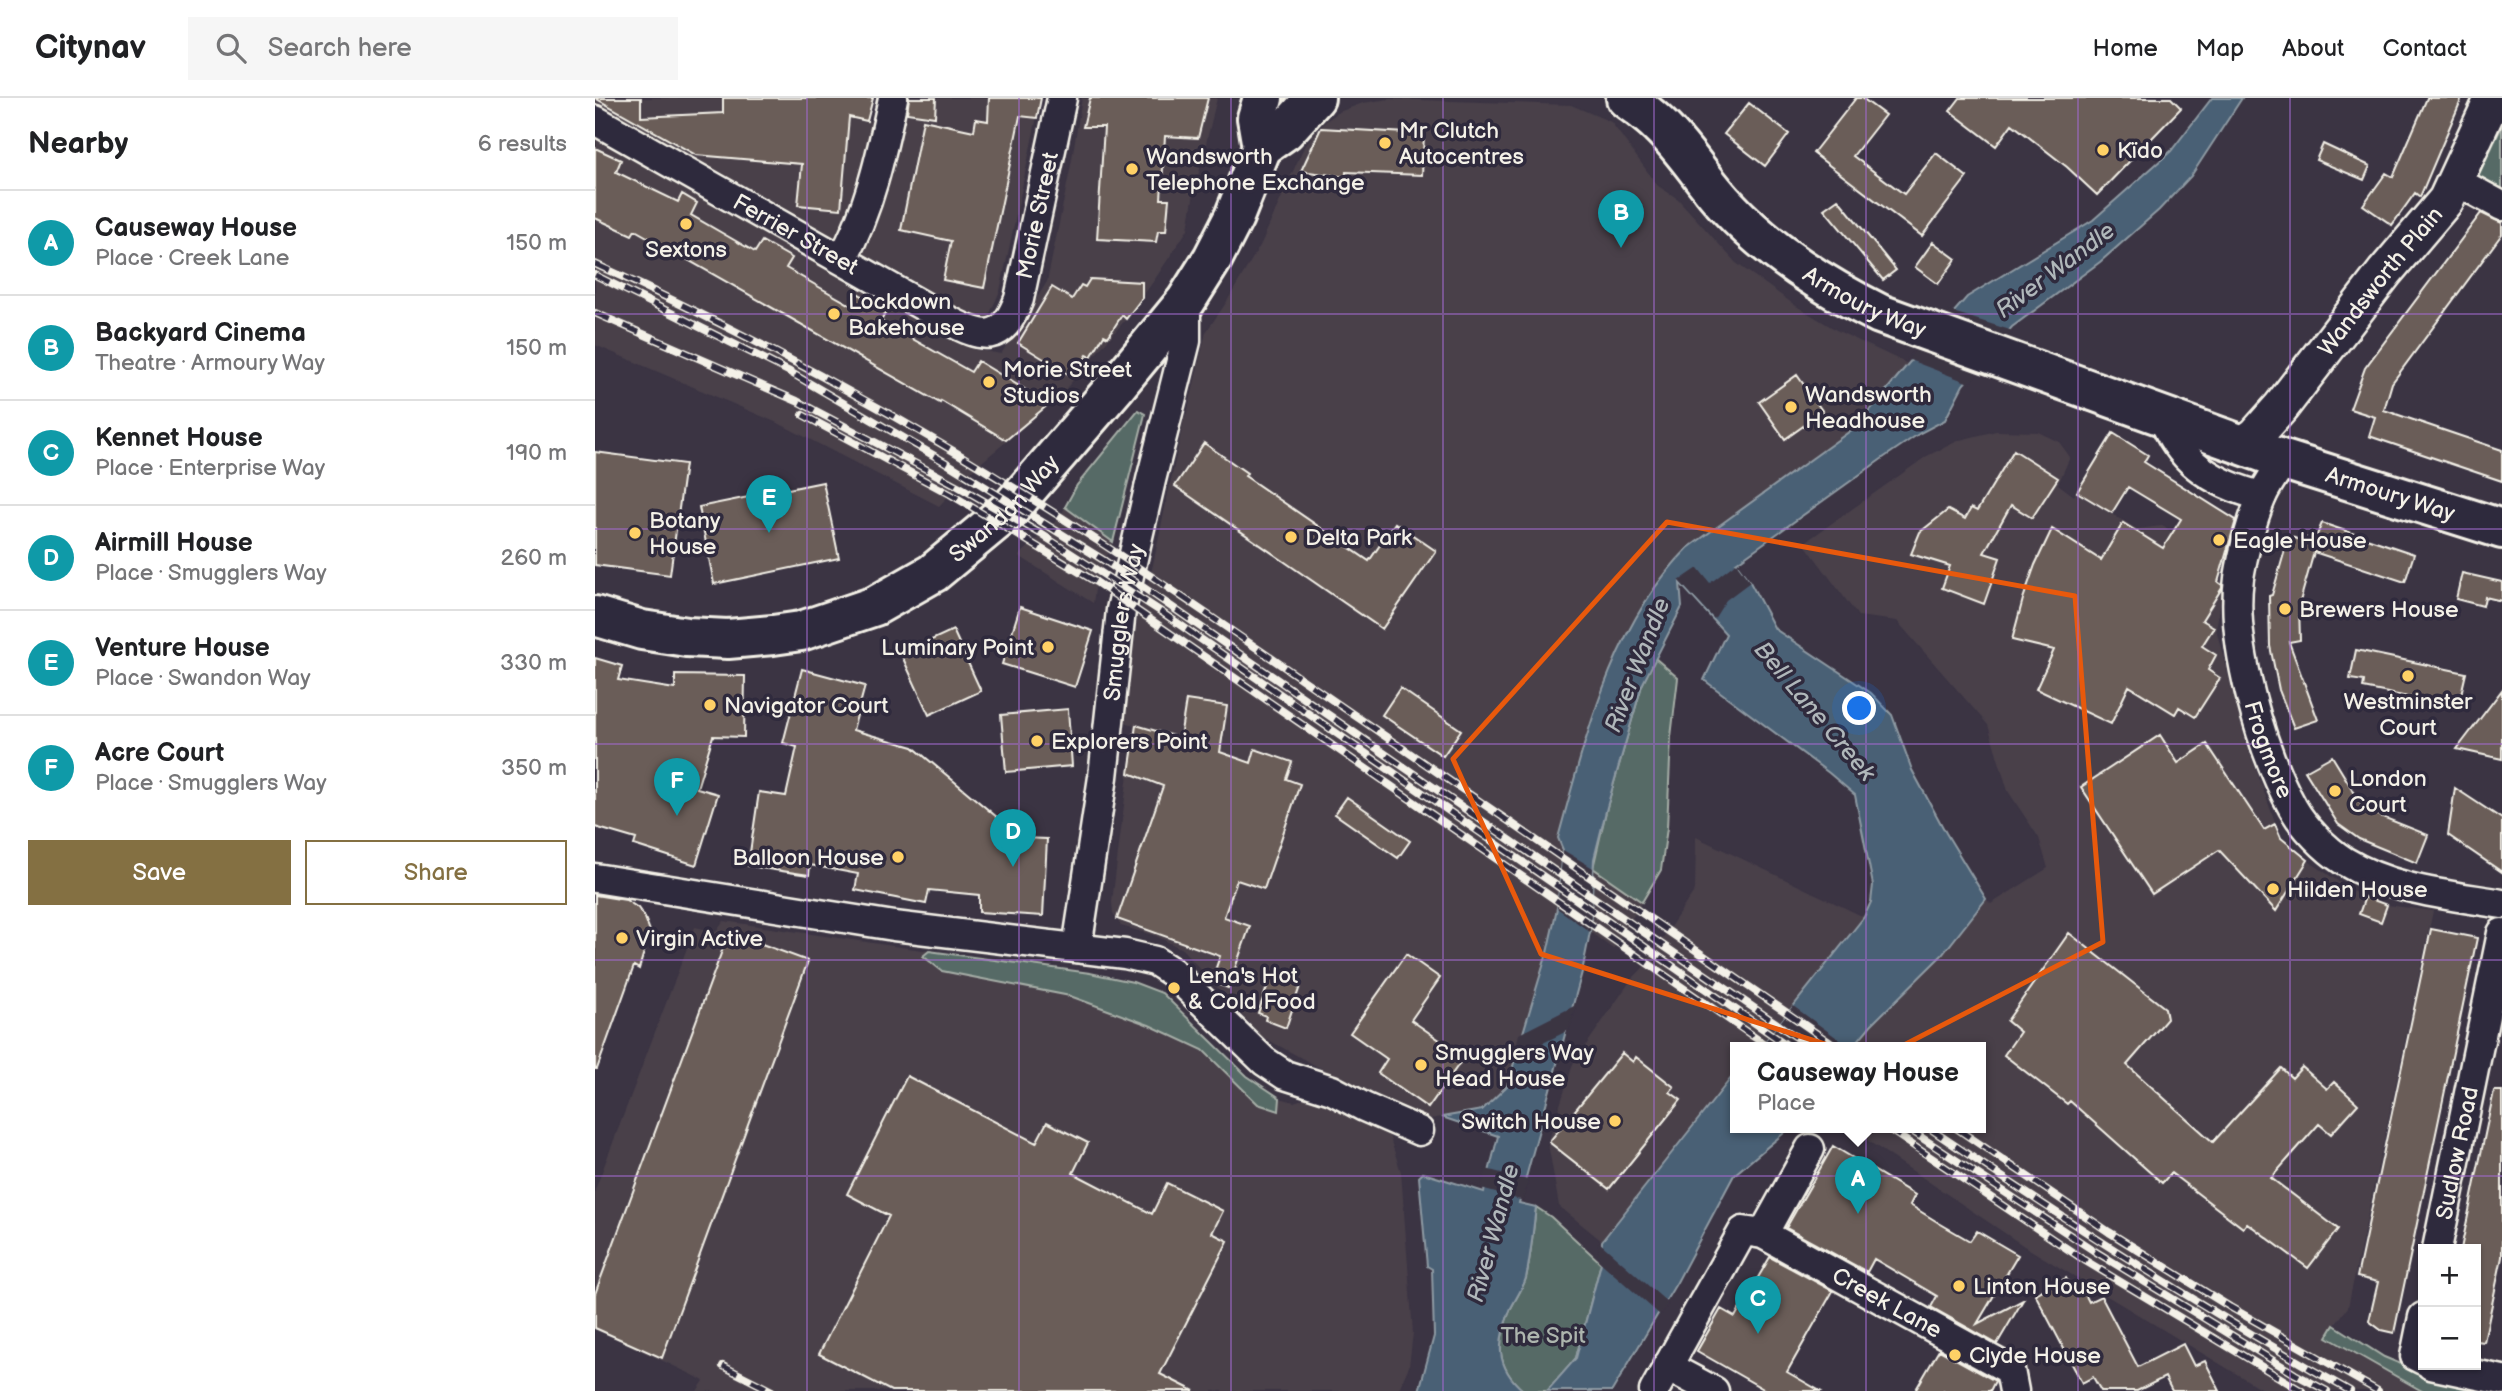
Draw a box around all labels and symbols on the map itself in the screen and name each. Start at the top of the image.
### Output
place label: Mr Clutch Autocentres [1399,117,1524,171]
marker: Mr Clutch Autocentres [1377,135,1393,151]
place label: Kïdo [2117,137,2163,165]
marker: Kïdo [2095,142,2111,158]
place label: Wandsworth Telephone Exchange [1146,143,1365,197]
street label: Morie Street [1011,150,1065,282]
marker: Wandsworth Telephone Exchange [1124,161,1140,177]
street label: Ferrier Street [728,188,863,281]
pin: B [1598,190,1644,248]
street label: Wandsworth Plain [2312,201,2449,362]
marker: Sextons [678,216,694,232]
water label: River Wandle [1990,216,2121,325]
place label: Sextons [645,236,727,264]
street label: Armoury Way [1797,261,1930,345]
place label: Lockdown Bakehouse [848,288,965,342]
marker: Lockdown Bakehouse [826,306,842,322]
place label: Morie Street Studios [1003,356,1132,410]
marker: Morie Street Studios [981,374,997,390]
place label: Wandsworth Headhouse [1805,381,1932,435]
marker: Wandsworth Headhouse [1783,399,1799,415]
street label: Swandon Way [944,449,1066,569]
street label: Armoury Way [2322,461,2459,528]
pin: E [746,475,792,533]
place label: Botany House [649,507,721,561]
place label: Delta Park [1305,524,1413,552]
marker: Botany House [627,525,643,541]
place label: Eagle House [2233,527,2367,555]
marker: Delta Park [1283,529,1299,545]
marker: Eagle House [2211,532,2227,548]
street label: Smugglers Way [1098,541,1151,702]
water label: River Wandle [1599,594,1676,737]
place label: Brewers House [2299,596,2459,624]
marker: Brewers House [2277,601,2293,617]
place label: Luminary Point [881,634,1034,662]
water label: Bell Lane Creek [1748,636,1882,788]
marker: Luminary Point [1040,639,1056,655]
marker: Westminster Court [2400,668,2416,684]
place label: Westminster Court [2344,688,2473,742]
your location [1842,691,1876,725]
place label: Navigator Court [724,692,889,720]
marker: Navigator Court [702,697,718,713]
street label: Frogmore [2238,698,2299,803]
place label: Explorers Point [1051,728,1208,756]
marker: Explorers Point [1029,733,1045,749]
pin: F [654,758,700,816]
place label: London Court [2349,765,2427,819]
marker: London Court [2327,783,2343,799]
pin: D [990,809,1036,867]
place label: Balloon House [732,844,884,872]
marker: Balloon House [890,849,906,865]
place label: Hilden House [2287,876,2428,904]
marker: Hilden House [2265,881,2281,897]
place label: Virgin Active [636,925,763,953]
marker: Virgin Active [614,930,630,946]
place label: Lena's Hot & Cold Food [1188,962,1316,1016]
marker: Lena's Hot & Cold Food [1166,980,1182,996]
place label: Smugglers Way Head House [1435,1039,1594,1093]
marker: Smugglers Way Head House [1413,1057,1429,1073]
street label: Sudlow Road [2430,1084,2485,1222]
place label: Switch House [1461,1108,1601,1136]
marker: Switch House [1607,1113,1623,1129]
pin: A [1835,1156,1881,1214]
water label: River Wandle [1461,1161,1526,1305]
street label: Creek Lane [1827,1262,1946,1345]
place label: Linton House [1973,1273,2111,1301]
pin: C [1735,1276,1781,1334]
marker: Linton House [1951,1278,1967,1294]
park label: The Spit [1500,1322,1586,1350]
place label: Clyde House [1969,1342,2101,1370]
marker: Clyde House [1947,1347,1963,1363]

